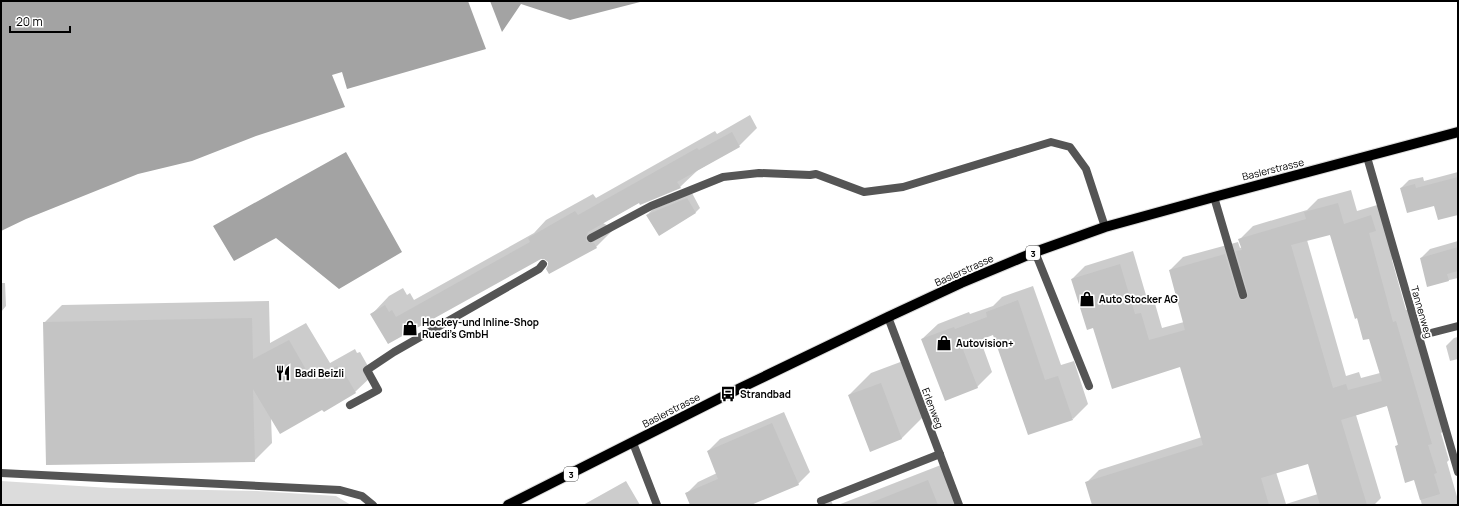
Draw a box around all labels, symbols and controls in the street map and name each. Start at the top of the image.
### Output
scale bar [10,8,70,34]
text: 20 m [16,13,43,30]
street label: Baslerstrasse [1241,155,1305,183]
road number: 3 [1026,246,1040,260]
street label: Baslerstrasse [932,251,996,289]
street label: Tannenweg [1408,284,1436,340]
shop icon: Auto Stocker AG [1078,290,1096,308]
place label: Auto Stocker AG [1099,292,1179,306]
place label: Hockey-und Inline-Shop Ruedi's GmbH [422,315,539,341]
shop icon: Hockey-und Inline-Shop Ruedi's GmbH [401,319,419,337]
shop icon: Autovision+ [935,334,953,352]
place label: Autovision+ [956,336,1014,350]
restaurant icon: Badi Beizli [274,364,292,382]
place label: Badi Beizli [295,366,344,380]
bus stop icon: Strandbad [719,385,737,403]
street label: Erlenweg [919,386,947,430]
place label: Strandbad [740,387,791,401]
street label: Baslerstrasse [640,389,702,431]
road number: 3 [564,467,578,481]

